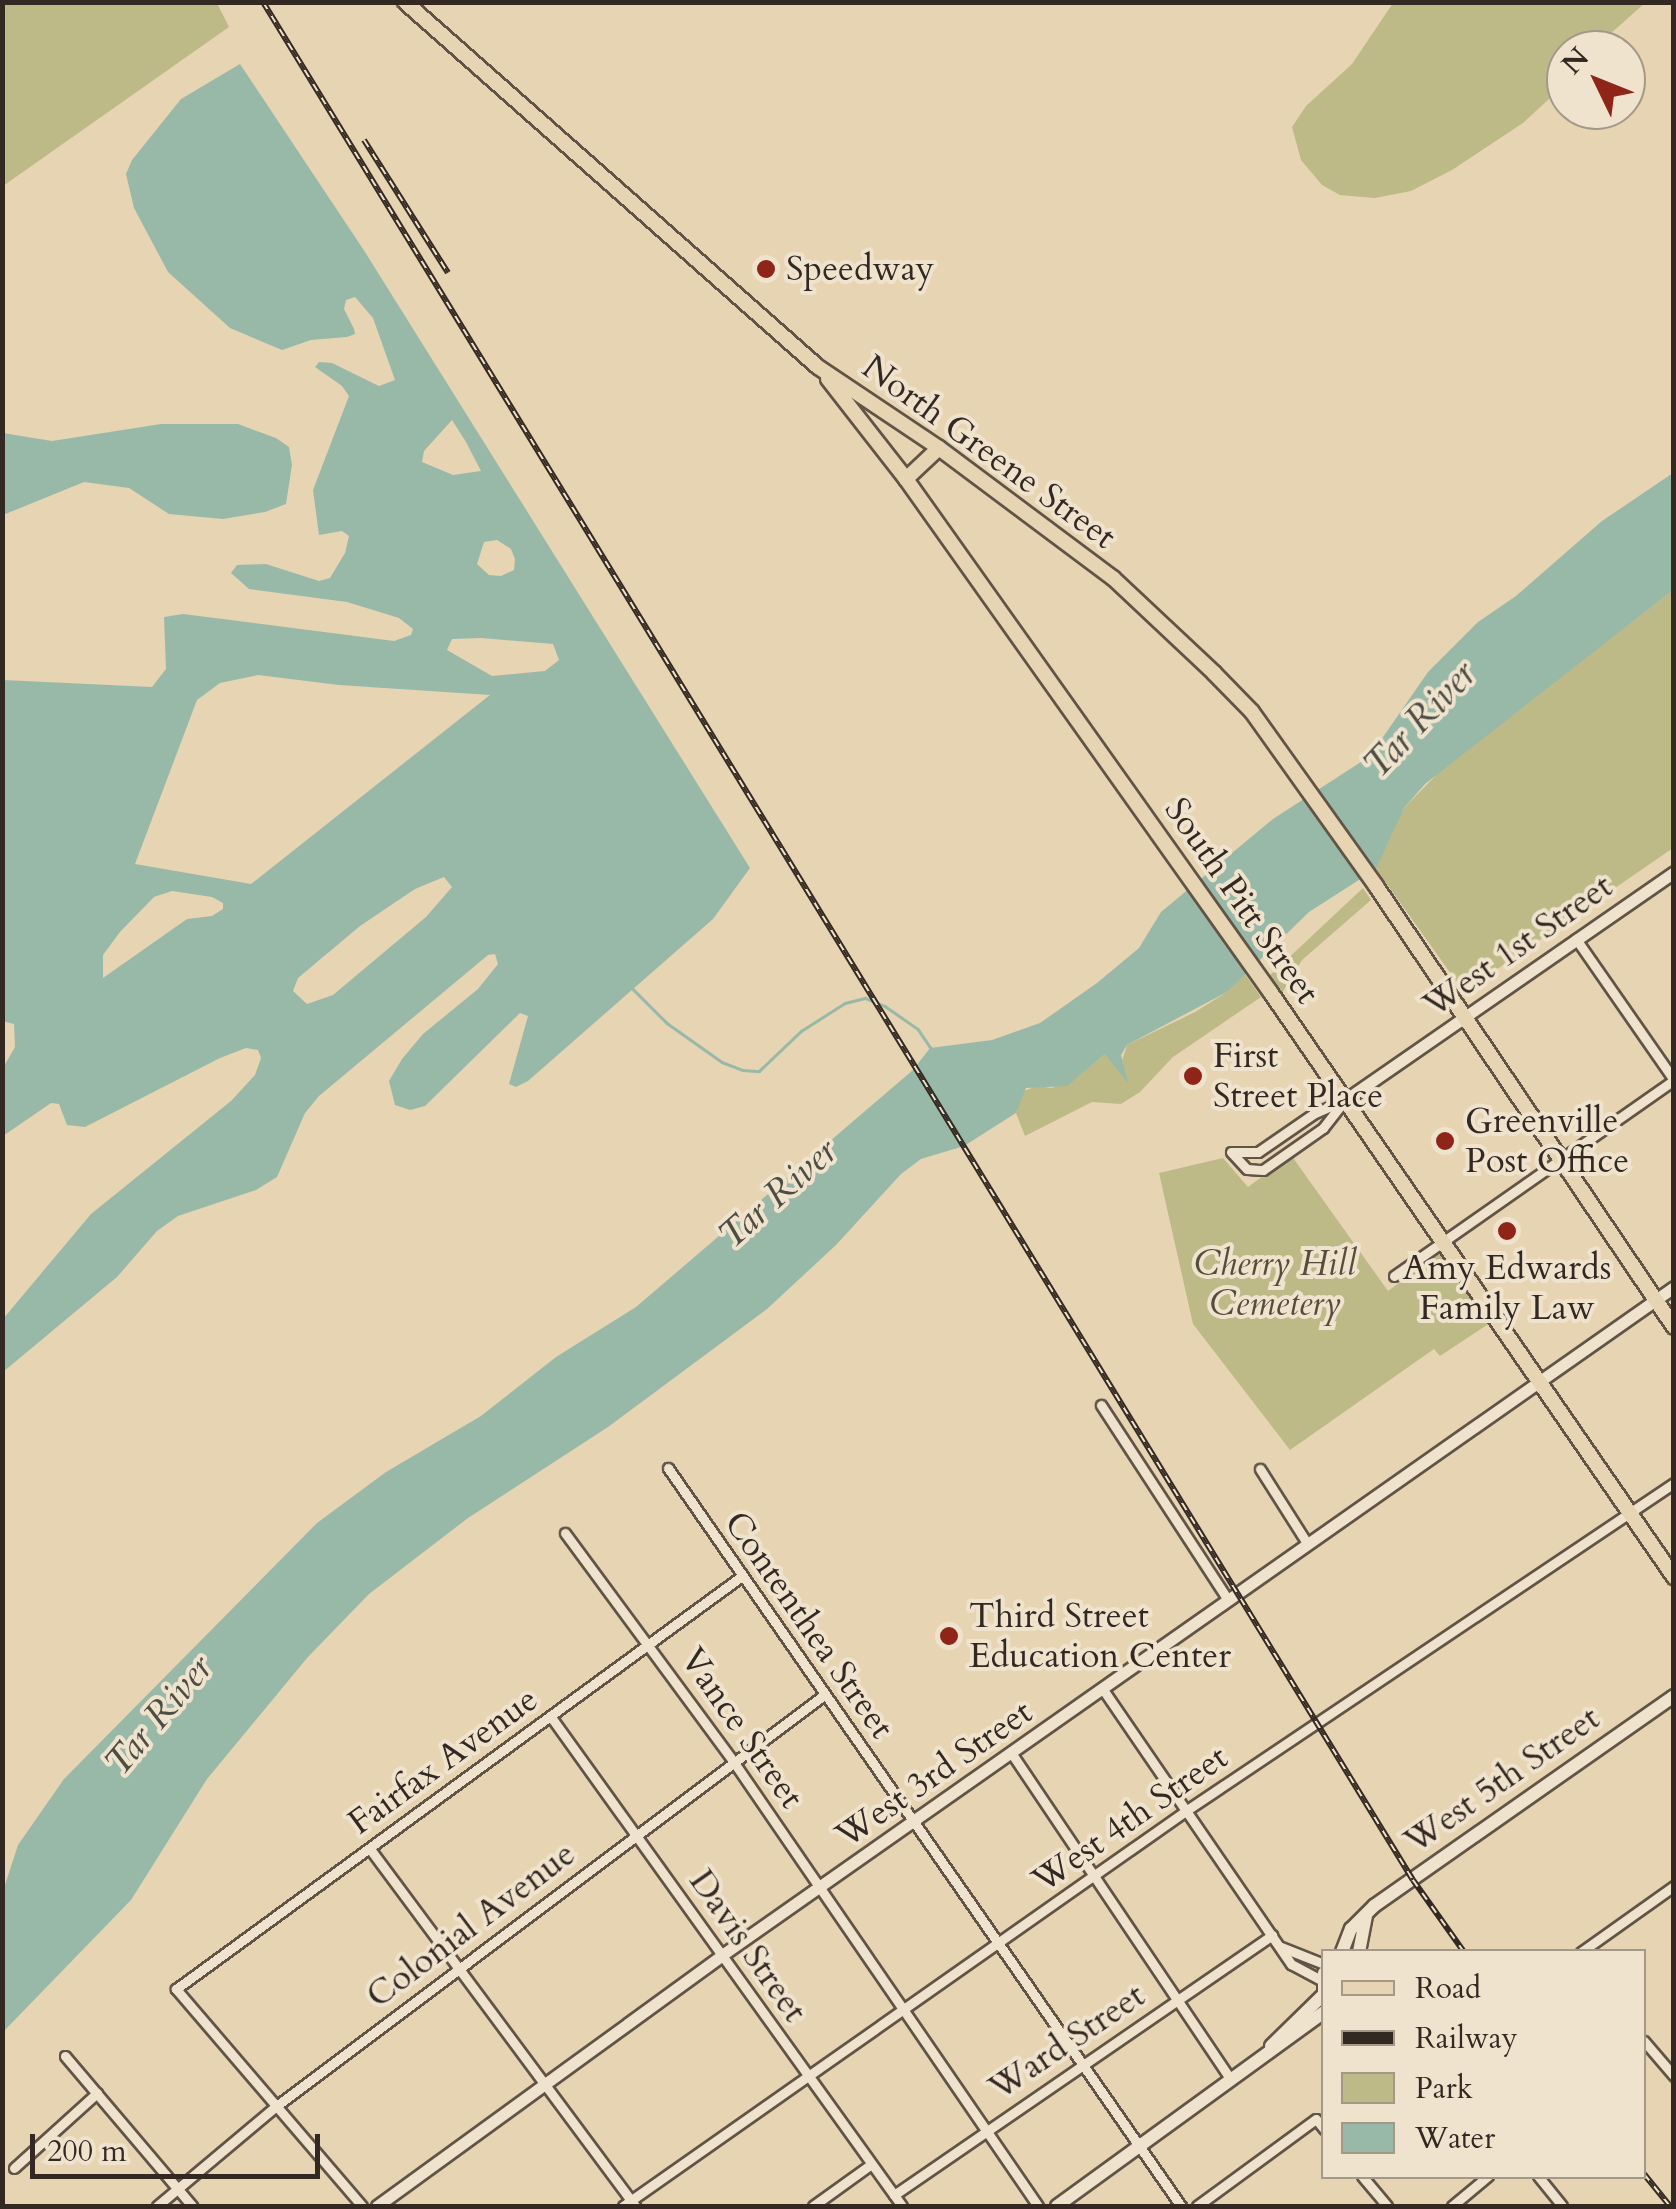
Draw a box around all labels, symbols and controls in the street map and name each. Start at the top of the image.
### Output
north arrow [1546,30,1646,130]
text: N [1553,39,1598,83]
place label: Speedway [786,248,934,290]
marker: Speedway [755,258,777,280]
street label: North Greene Street [854,346,1124,558]
water label: Tar River [1354,652,1486,788]
street label: South Pitt Street [1156,790,1328,1012]
street label: West 1st Street [1415,865,1621,1027]
place label: First Street Place [1213,1035,1383,1117]
marker: First Street Place [1182,1065,1204,1087]
place label: Greenville Post Office [1465,1100,1629,1182]
water label: Tar River [710,1129,846,1259]
marker: Greenville Post Office [1434,1130,1456,1152]
marker: Amy Edwards Family Law [1496,1220,1518,1242]
park label: Cherry Hill Cemetery [1194,1243,1356,1325]
place label: Amy Edwards Family Law [1403,1247,1611,1329]
street label: Contenthea Street [715,1503,903,1747]
place label: Third Street Education Center [969,1595,1231,1677]
marker: Third Street Education Center [938,1625,960,1647]
street label: Vance Street [671,1640,813,1816]
water label: Tar River [95,1646,223,1786]
street label: Fairfax Avenue [340,1678,546,1844]
street label: West 3rd Street [828,1691,1040,1857]
street label: West 5th Street [1396,1697,1608,1863]
street label: West 4th Street [1024,1736,1236,1902]
street label: Colonial Avenue [358,1833,584,2017]
street label: Davis Street [680,1862,816,2030]
legend [1321,1949,1646,2179]
text: Road [1415,1968,1481,2009]
street label: Ward Street [981,1975,1153,2109]
text: Railway [1415,2018,1518,2059]
text: Park [1415,2068,1473,2109]
scale bar [35,2114,325,2176]
text: Water [1415,2118,1495,2159]
text: 200 m [47,2131,127,2172]

